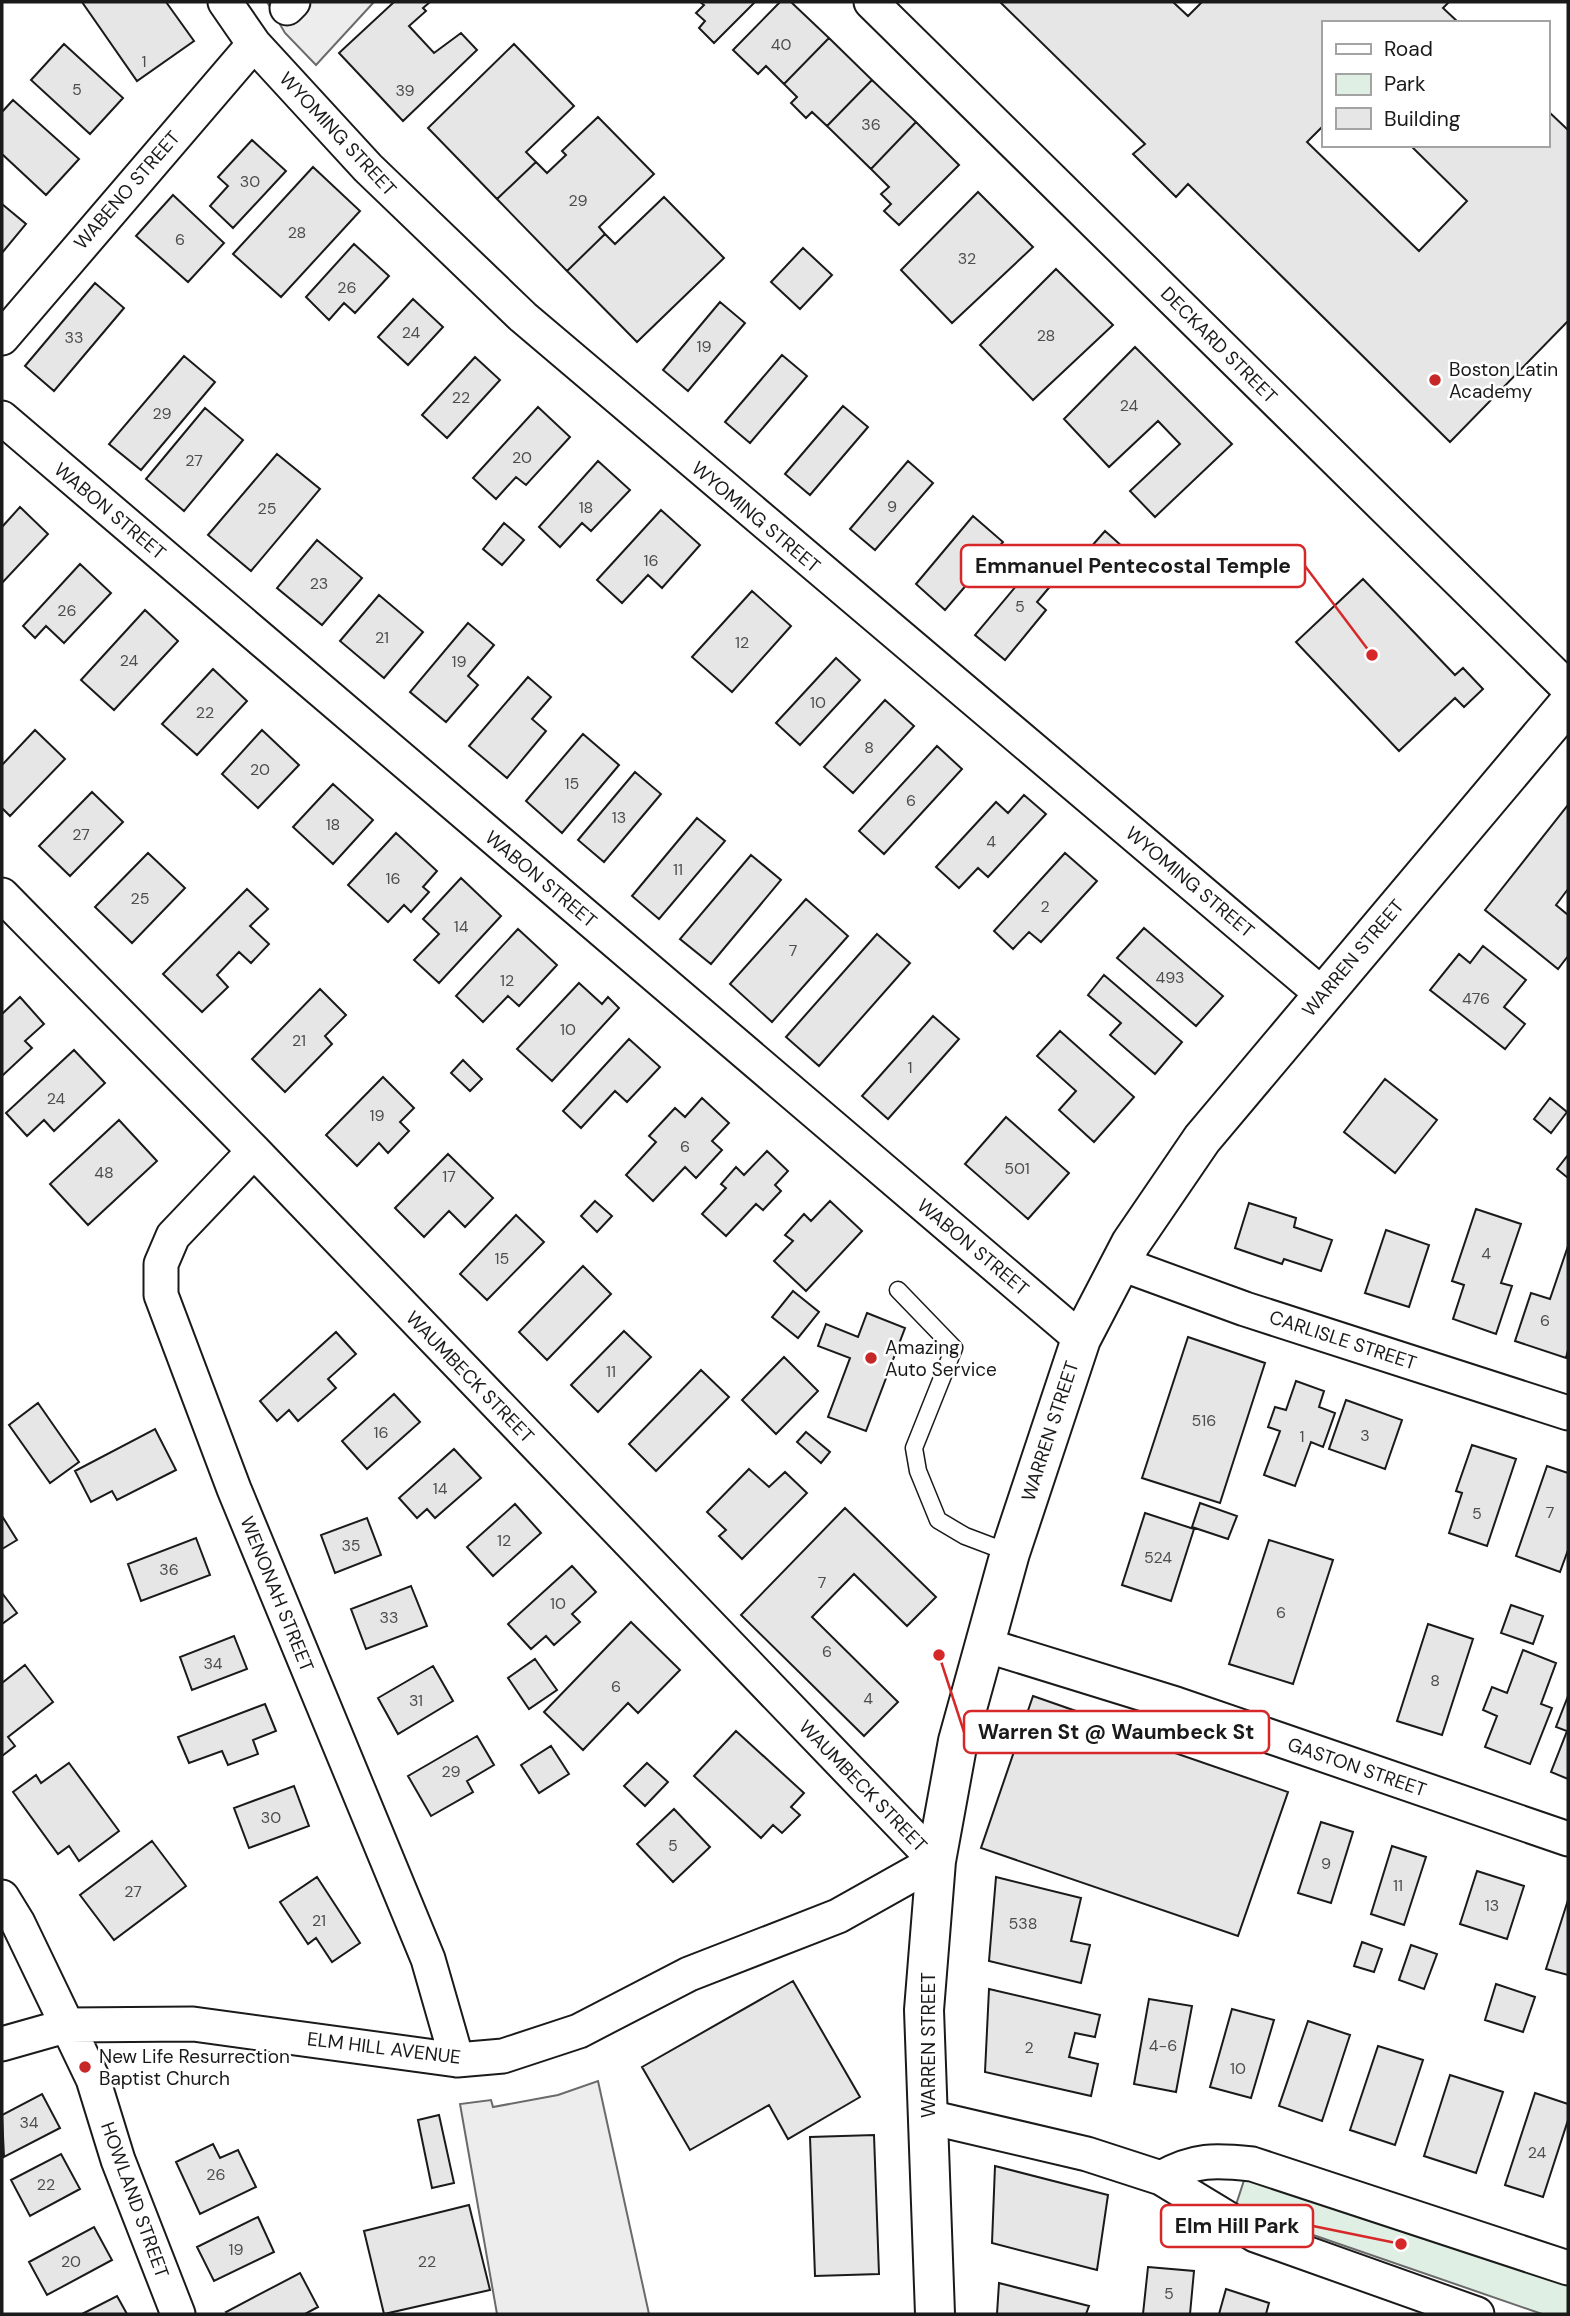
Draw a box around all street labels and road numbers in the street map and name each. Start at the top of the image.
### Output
street label: WYOMING STREET [274,67,402,202]
street label: WABENO STREET [69,125,186,255]
street label: DECKARD STREET [1155,281,1283,409]
street label: WYOMING STREET [686,456,826,579]
street label: WABON STREET [49,457,171,565]
street label: WYOMING STREET [1120,821,1260,944]
street label: WABON STREET [480,825,602,933]
street label: WARREN STREET [1297,894,1410,1022]
street label: WABON STREET [912,1193,1034,1301]
street label: CARLISLE STREET [1266,1304,1420,1376]
street label: WAUMBECK STREET [400,1306,540,1449]
street label: WARREN STREET [1016,1357,1085,1504]
street label: WENONAH STREET [234,1513,320,1676]
street label: WAUMBECK STREET [793,1715,933,1858]
street label: GASTON STREET [1284,1732,1430,1803]
street label: WARREN STREET [916,1972,941,2118]
street label: ELM HILL AVENUE [306,2026,462,2070]
street label: HOWLAND STREET [95,2119,175,2282]

